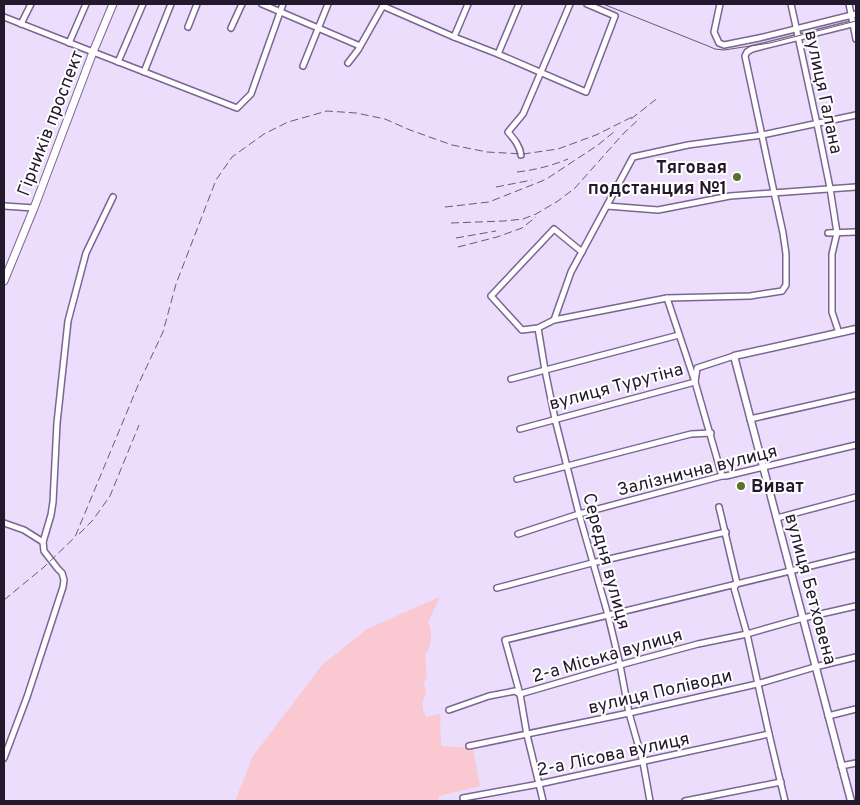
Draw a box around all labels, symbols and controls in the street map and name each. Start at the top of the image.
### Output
street label: вулиця Галана [798,28,847,156]
street label: Гірників проспект [13,47,90,200]
place label: Тяговая подстанция №1 [588,157,727,201]
marker: Тяговая подстанция №1 [731,171,743,183]
street label: вулиця Турутіна [547,359,686,416]
street label: Залізнична вулиця [615,440,780,503]
place label: Виват [751,476,804,499]
marker: Виват [735,480,747,492]
street label: Середня вулиця [576,491,635,632]
street label: вулиця Бетховена [778,511,841,668]
street label: 2-а Міська вулиця [530,624,685,689]
street label: вулиця Поліводи [586,665,735,720]
street label: 2-а Лісова вулиця [535,728,692,783]

